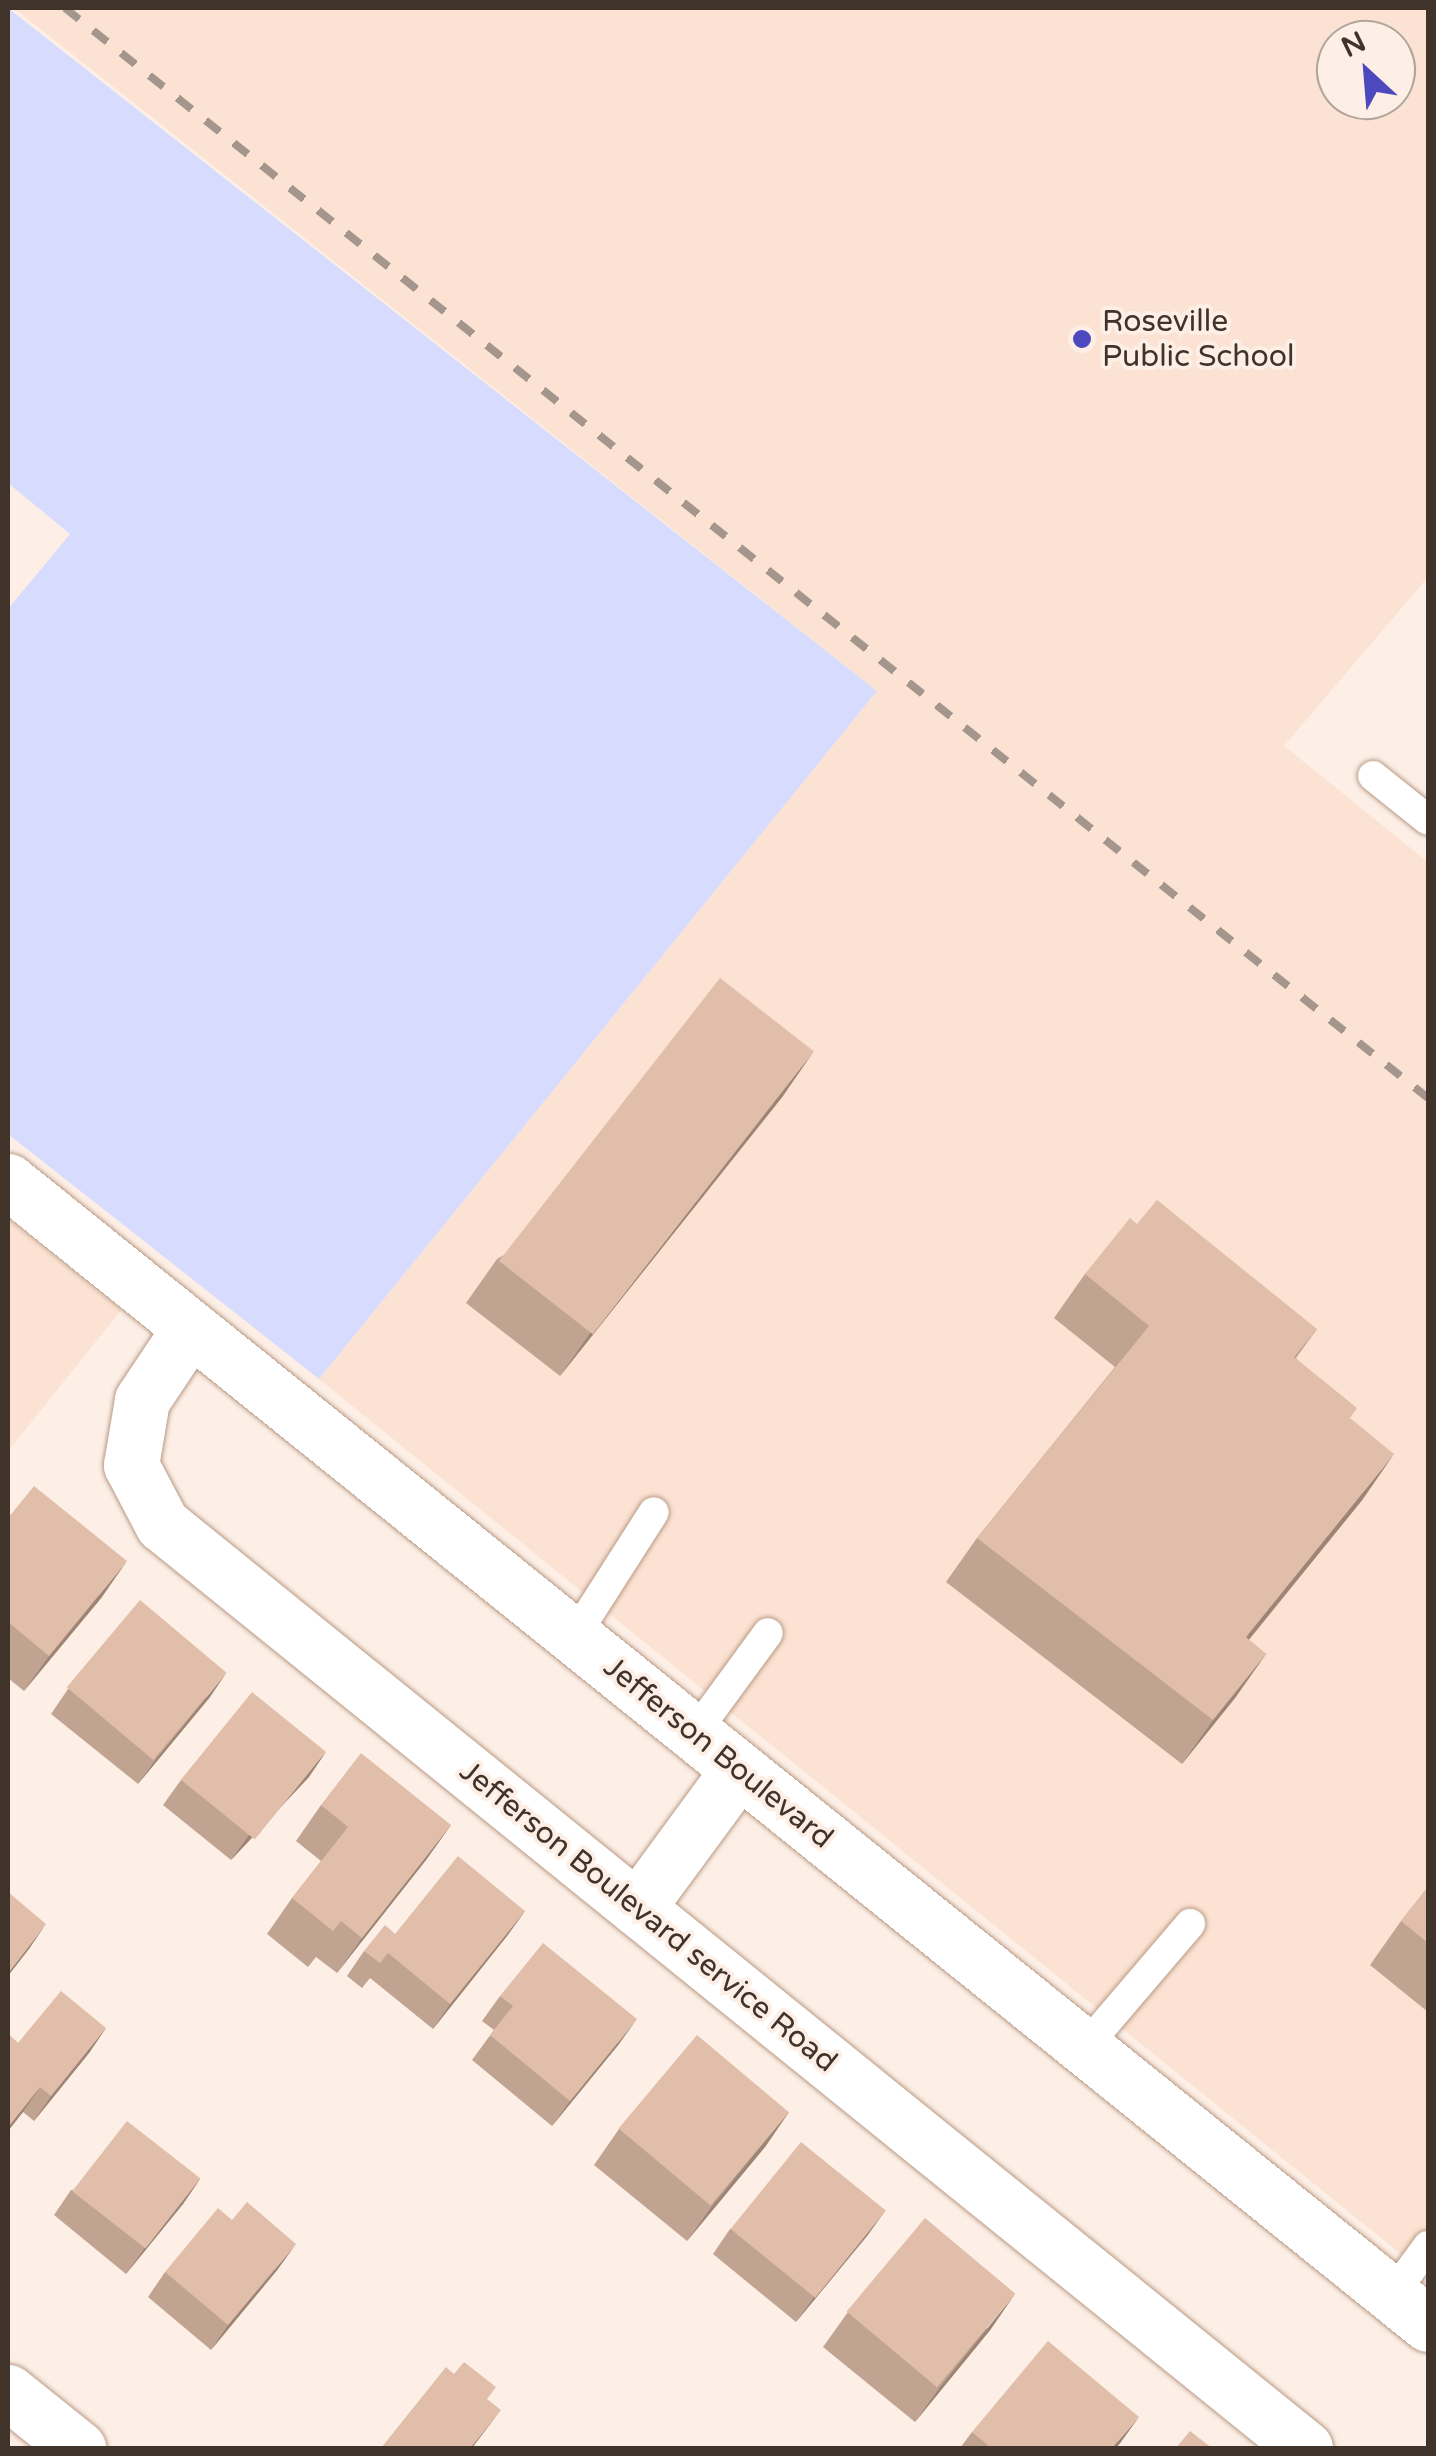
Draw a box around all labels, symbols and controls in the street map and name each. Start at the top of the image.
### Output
north arrow [1316,20,1416,120]
text: N [1336,25,1371,65]
place label: Roseville Public School [1102,304,1295,374]
marker: Roseville Public School [1071,328,1093,350]
street label: Jefferson Boulevard [596,1649,840,1857]
street label: Jefferson Boulevard service Road [452,1754,844,2080]

